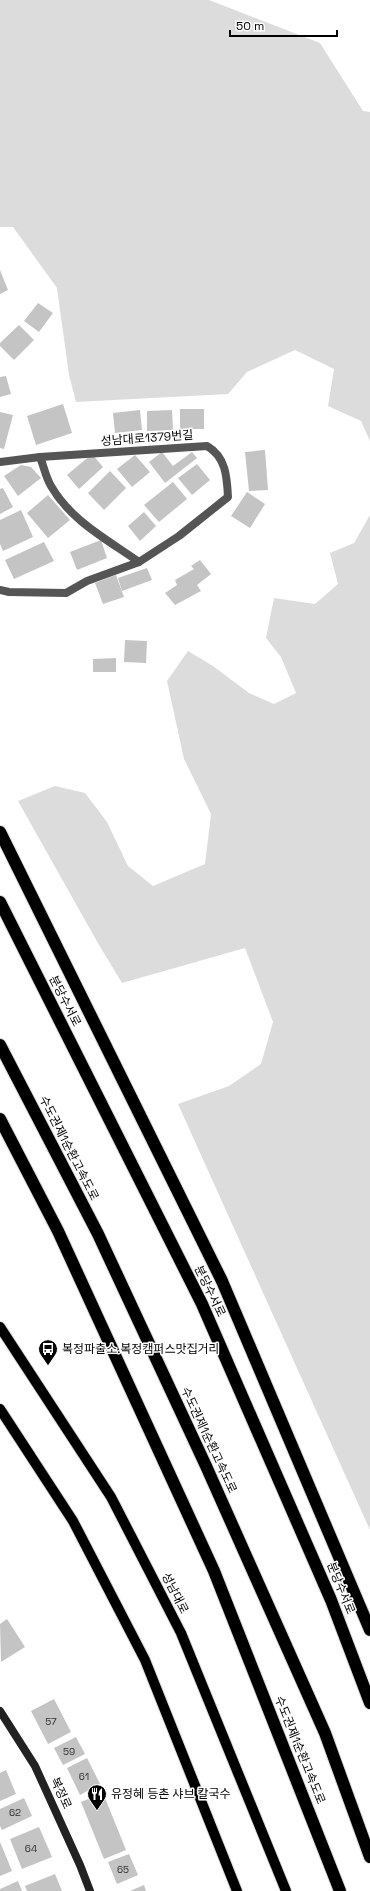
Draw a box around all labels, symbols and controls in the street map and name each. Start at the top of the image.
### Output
scale bar [230,12,337,38]
text: 50 m [236,18,264,34]
street label: 성남대로1379번길 [100,427,194,449]
street label: 분당수서로 [45,973,85,1029]
street label: 수도권제1순환고속도로 [36,1093,102,1203]
street label: 분당수서로 [191,1263,229,1319]
bus stop icon: 복정파출소.복정캠퍼스맛집거리 [37,1338,59,1366]
place label: 복정파출소.복정캠퍼스맛집거리 [62,1341,220,1357]
street label: 수도권제1순환고속도로 [177,1384,241,1496]
street label: 분당수서로 [323,1559,359,1617]
street label: 성남대로 [158,1570,192,1616]
street label: 수도권제1순환고속도로 [271,1693,329,1807]
house number: 57 [45,1715,57,1728]
house number: 59 [63,1745,75,1758]
house number: 61 [79,1770,89,1783]
street label: 복정로 [47,1775,75,1811]
restaurant icon: 유정혜 등촌 샤브 칼국수 [86,1783,108,1811]
place label: 유정혜 등촌 샤브 칼국수 [111,1786,231,1802]
house number: 62 [9,1806,21,1819]
house number: 64 [25,1842,37,1855]
house number: 65 [117,1863,129,1876]

